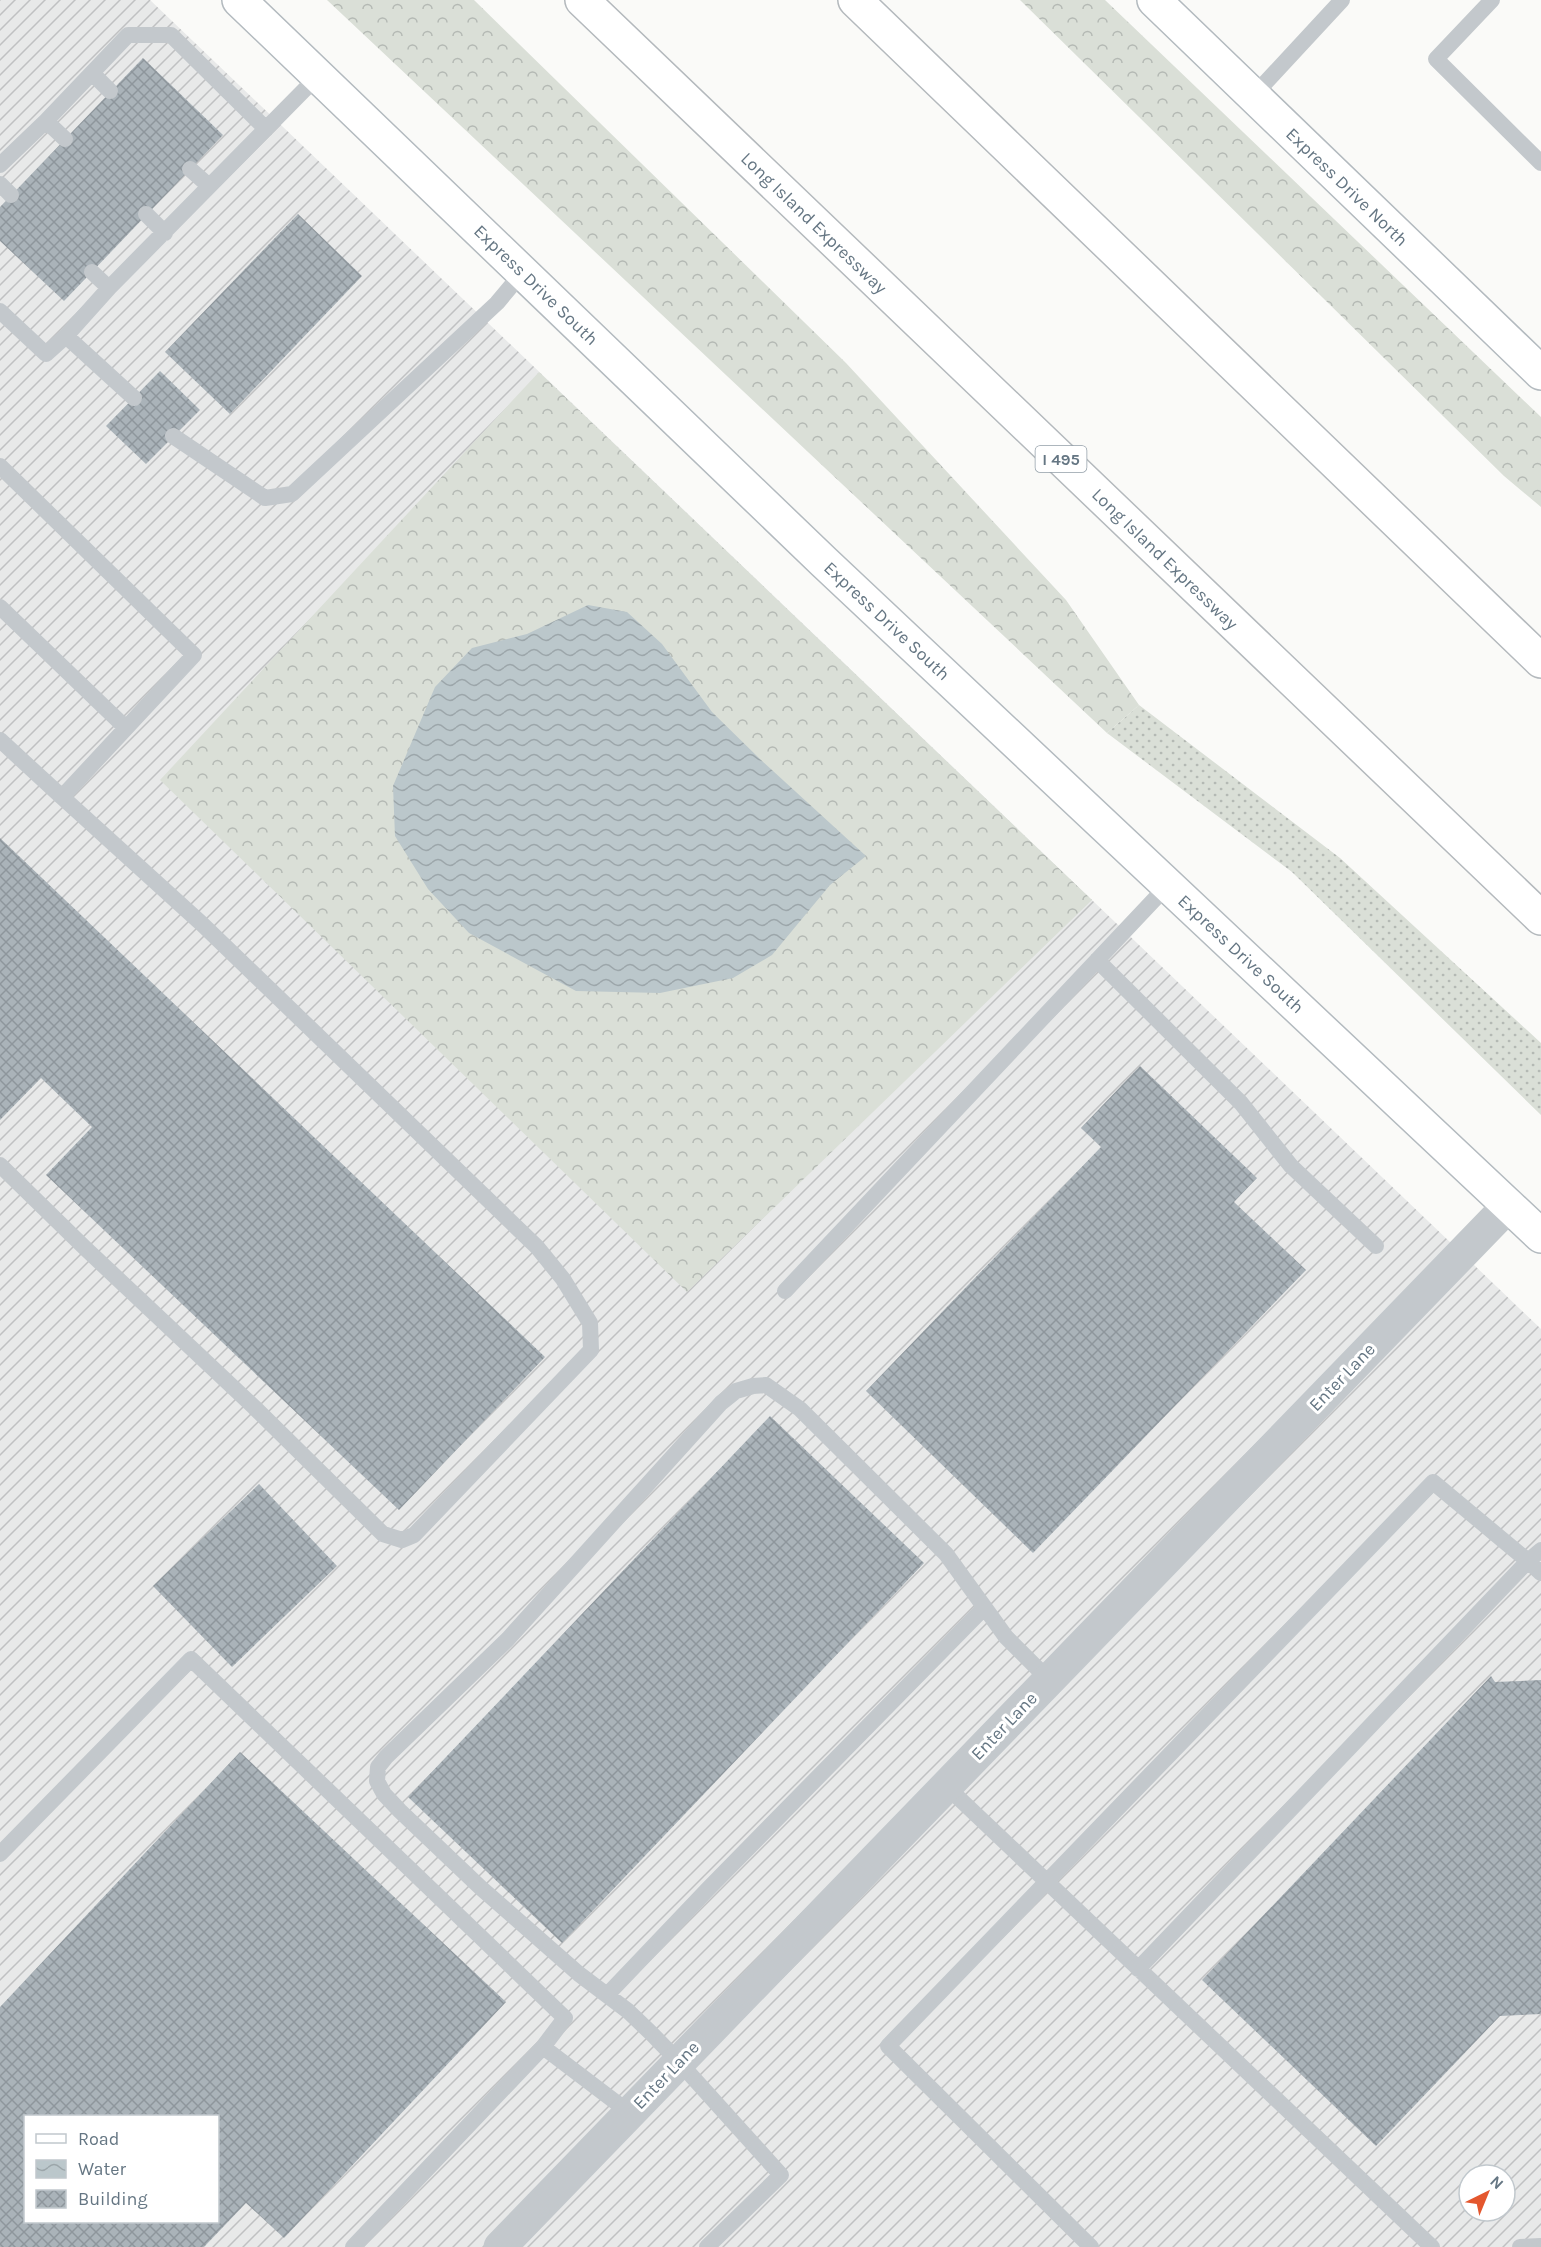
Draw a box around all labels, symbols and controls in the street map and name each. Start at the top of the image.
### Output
street label: Express Drive North [1281,123,1413,251]
street label: Long Island Expressway [736,147,892,299]
street label: Express Drive South [469,220,603,350]
road number: I 495 [1036,446,1086,472]
street label: Long Island Expressway [1087,483,1243,635]
street label: Express Drive South [819,557,955,685]
street label: Express Drive South [1173,890,1309,1018]
street label: Enter Lane [1304,1338,1380,1416]
street label: Enter Lane [966,1687,1042,1765]
street label: Enter Lane [628,2036,704,2114]
legend [24,2115,219,2223]
text: Road [78,2128,119,2150]
text: Water [78,2158,126,2180]
north arrow [1457,2163,1517,2223]
text: N [1486,2172,1508,2193]
text: Building [78,2188,148,2210]

